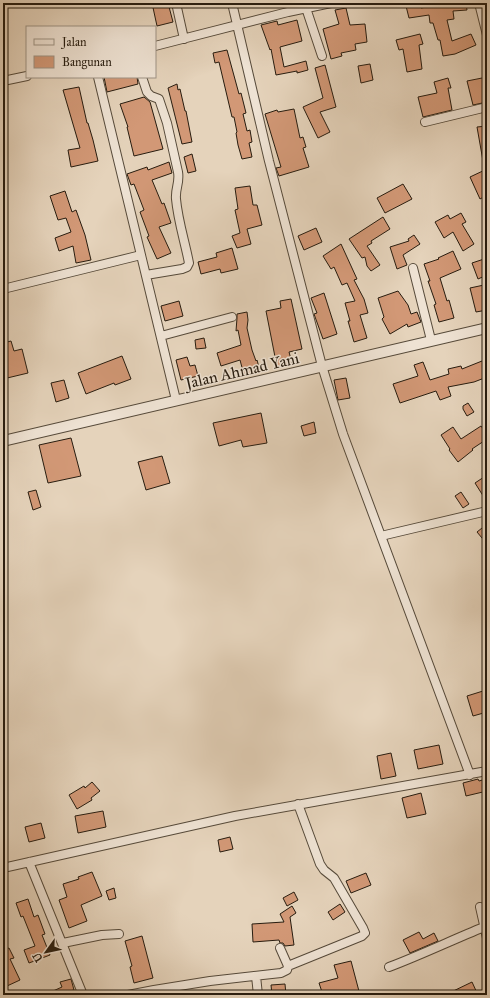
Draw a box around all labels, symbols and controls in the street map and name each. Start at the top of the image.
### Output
legend [26,26,156,78]
text: Jalan [60,35,87,50]
text: Bangunan [62,55,112,70]
street label: Jalan Ahmad Yani [181,348,302,394]
north arrow [26,932,66,972]
text: U [30,950,46,964]

